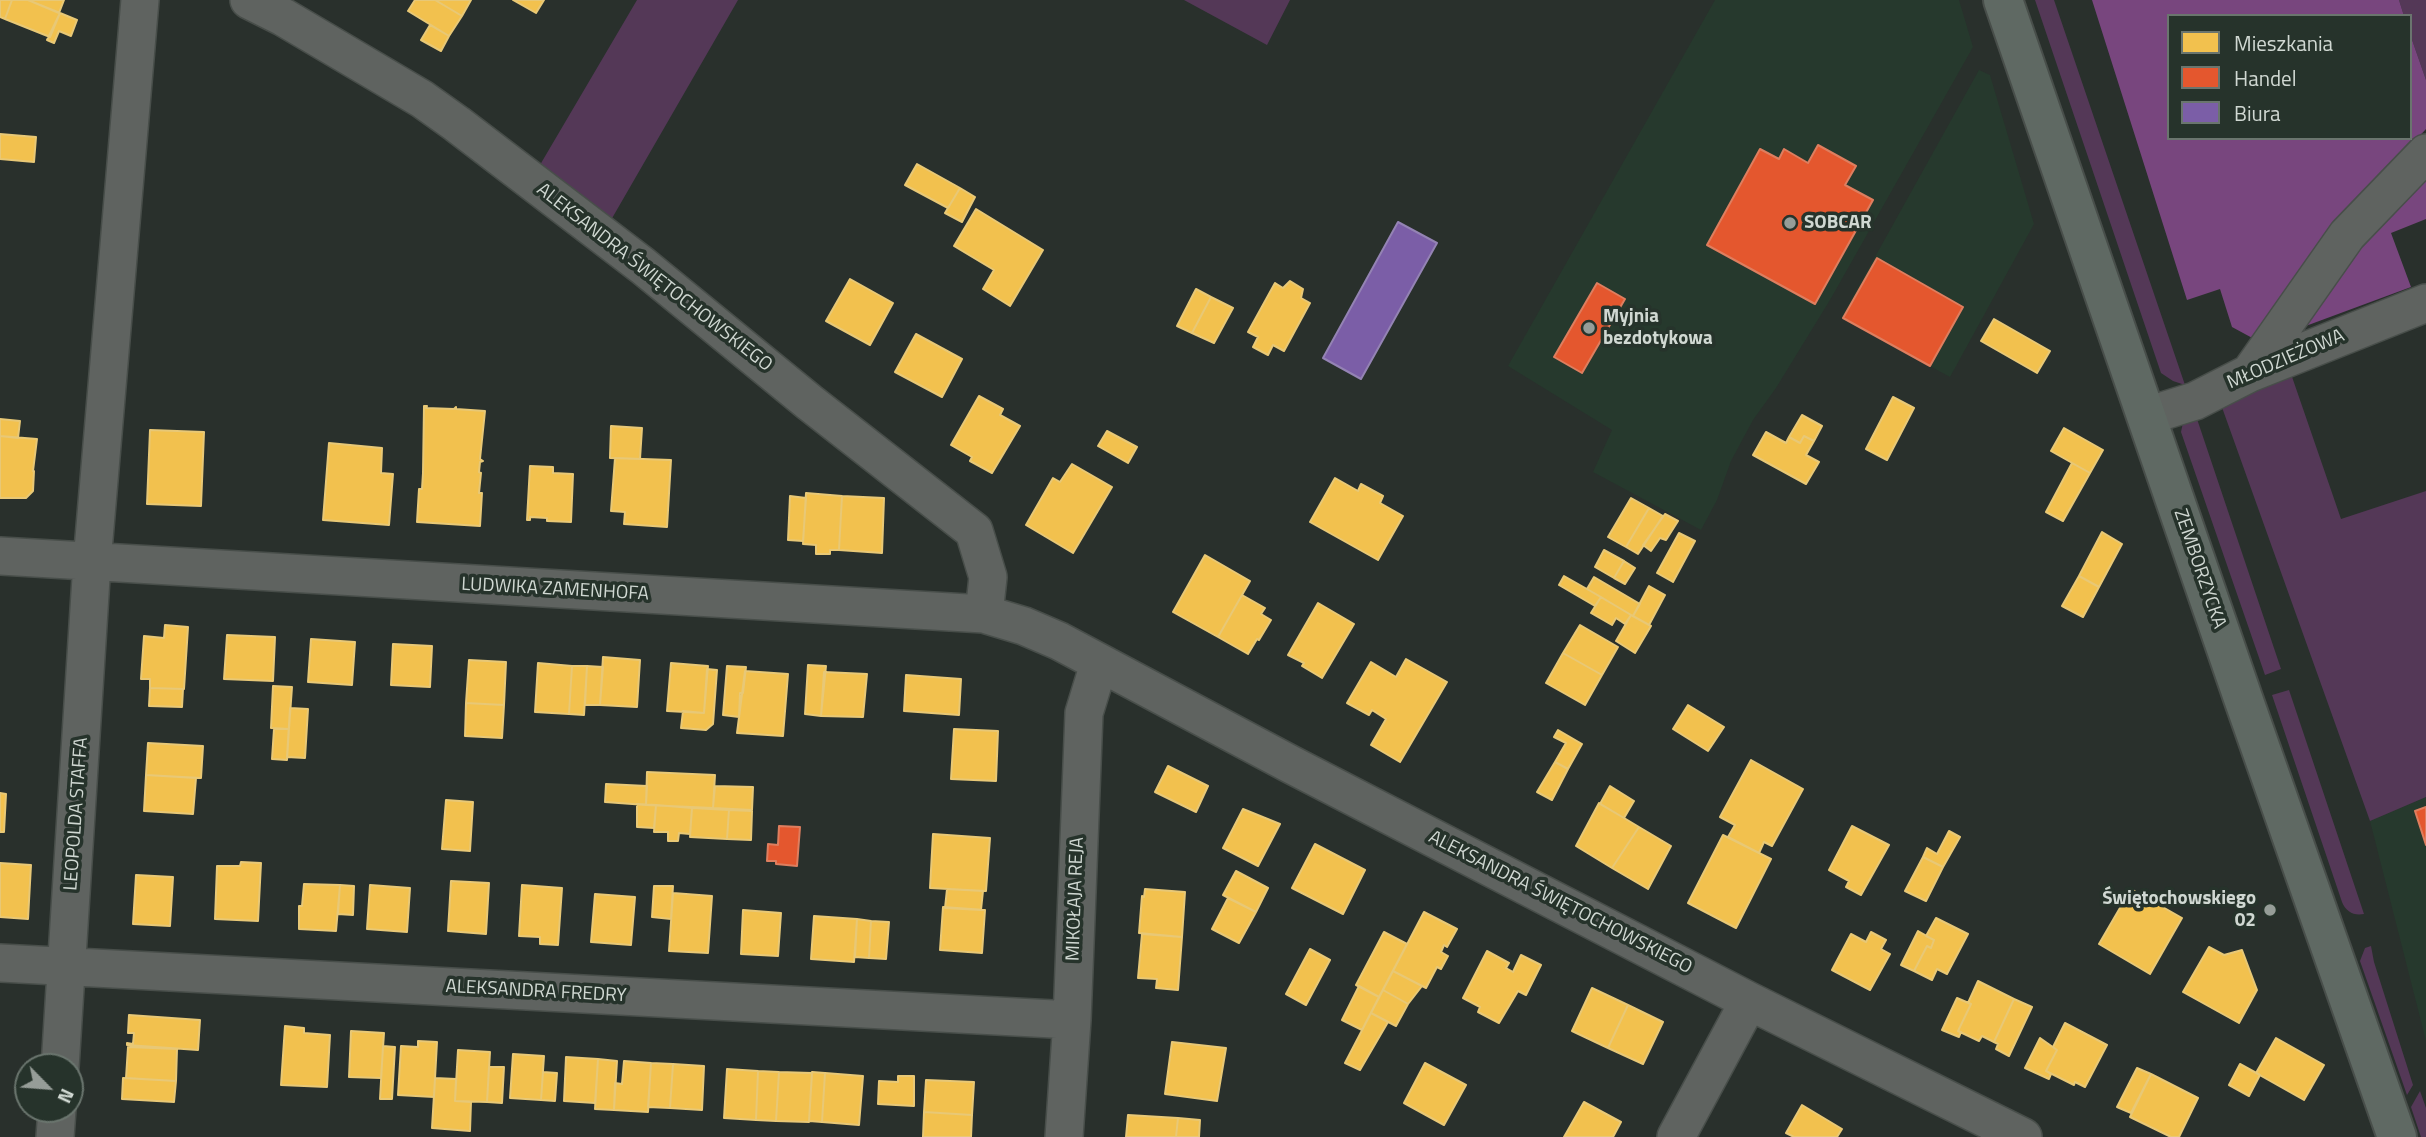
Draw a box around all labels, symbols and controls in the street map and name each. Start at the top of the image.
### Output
legend [2167,14,2412,140]
text: Mieszkania [2234,27,2333,59]
text: Handel [2234,62,2297,94]
text: Biura [2234,97,2280,129]
street label: ALEKSANDRA ŚWIĘTOCHOWSKIEGO [532,179,776,377]
place label: SOBCAR [1804,212,1872,234]
marker: SOBCAR [1782,215,1798,231]
place label: Myjnia bezdotykowa [1603,306,1713,350]
marker: Myjnia bezdotykowa [1581,320,1597,336]
street label: MŁODZIEŻOWA [2224,325,2348,395]
street label: ZEMBORZYCKA [2168,506,2230,632]
street label: LUDWIKA ZAMENHOFA [461,574,649,606]
street label: LEOPOLDA STAFFA [60,736,94,892]
street label: ALEKSANDRA ŚWIĘTOCHOWSKIEGO [1424,826,1696,980]
street label: MIKOŁAJA REJA [1062,837,1090,961]
place label: Świętochowskiego 02 [2102,888,2256,932]
marker: Świętochowskiego 02 [2262,902,2278,918]
street label: ALEKSANDRA FREDRY [445,976,627,1008]
north arrow [14,1053,84,1123]
text: N [51,1084,83,1108]

